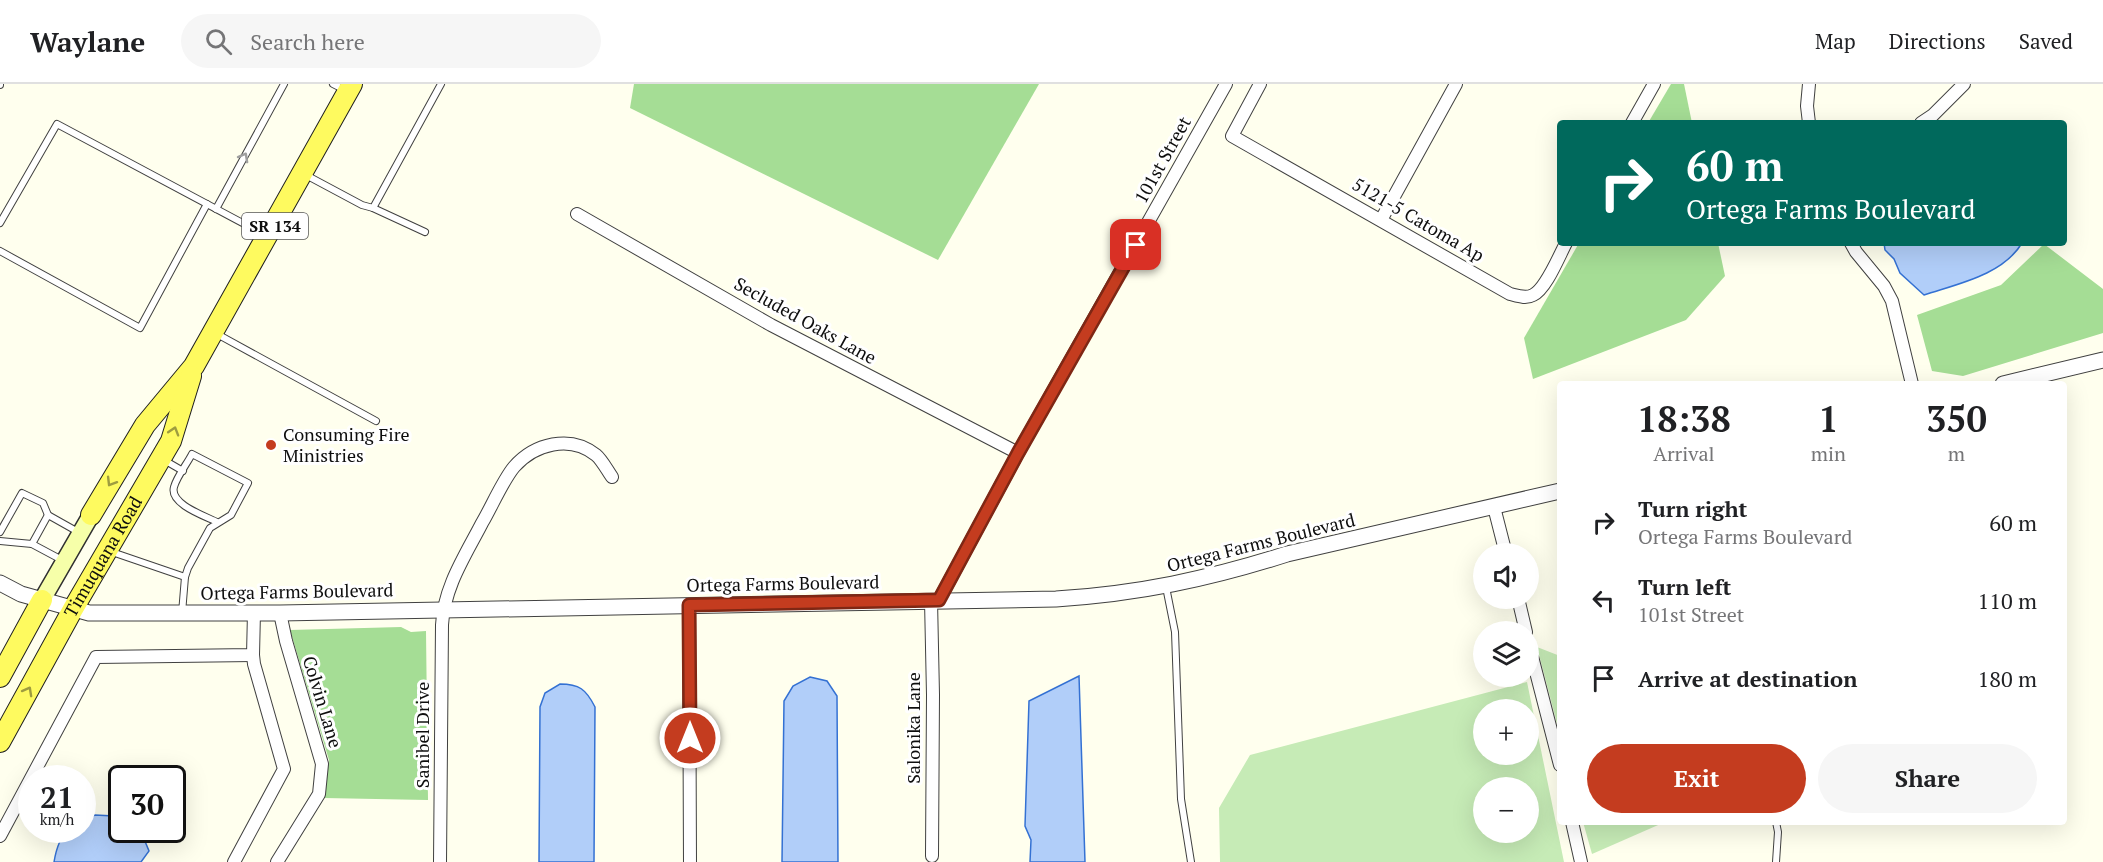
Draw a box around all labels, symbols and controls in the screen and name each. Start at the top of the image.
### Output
search box [181,14,601,68]
text: Waylane [30,23,145,60]
icon: search [202,25,235,58]
text: Search here [250,27,365,56]
text: Map [1815,27,1856,55]
text: Directions [1889,27,1986,55]
text: Saved [2019,27,2073,55]
street label: 101st Street [1128,112,1196,207]
text: 60 m [1686,137,1784,193]
icon: right [1587,144,1665,222]
one-way arrow [237,153,248,163]
street label: 5121-5 Catoma Ap [1348,172,1489,267]
text: Ortega Farms Boulevard [1686,191,1976,227]
road number: SR 134 [242,213,308,239]
pin [1110,219,1161,270]
icon: arrive [1119,228,1152,261]
street label: Secluded Oaks Lane [730,271,881,369]
text: 18:38 [1637,395,1731,442]
text: 1 [1818,395,1839,442]
text: 350 [1926,395,1987,442]
place label: Consuming Fire Ministries [283,422,410,467]
one-way arrow [167,426,180,436]
marker: Consuming Fire Ministries [264,438,278,452]
text: Arrival [1653,440,1715,467]
text: min [1811,440,1846,467]
text: m [1948,440,1965,467]
one-way arrow [107,476,118,486]
street label: Timuquana Road [58,492,147,621]
text: Turn right [1638,494,1747,523]
icon: right [1587,506,1620,539]
street label: Ortega Farms Boulevard [1164,507,1357,577]
text: 60 m [1989,508,2037,537]
text: Ortega Farms Boulevard [1638,523,1852,550]
map controls [1473,543,1539,843]
button: sound [1473,543,1539,609]
street label: Ortega Farms Boulevard [686,569,880,597]
text: Turn left [1638,572,1731,601]
street label: Ortega Farms Boulevard [200,577,394,605]
icon: left [1587,584,1620,617]
text: 110 m [1977,586,2037,615]
text: 101st Street [1638,601,1744,628]
button: layers [1473,621,1539,687]
street label: Colvin Lane [298,653,348,751]
icon: arrive [1587,662,1620,695]
text: Arrive at destination [1638,664,1857,693]
text: 180 m [1977,664,2037,693]
street label: Salonika Lane [901,672,925,784]
street label: Sanibel Drive [410,682,434,788]
one-way arrow [21,687,32,697]
button: + [1473,699,1539,765]
position arrow [658,706,722,770]
button: Exit [1587,744,1806,813]
button: Share [1818,744,2037,813]
speed limit sign: 30 [108,765,186,843]
text: 21 [40,777,74,817]
button: − [1473,777,1539,843]
text: km/h [40,809,74,829]

